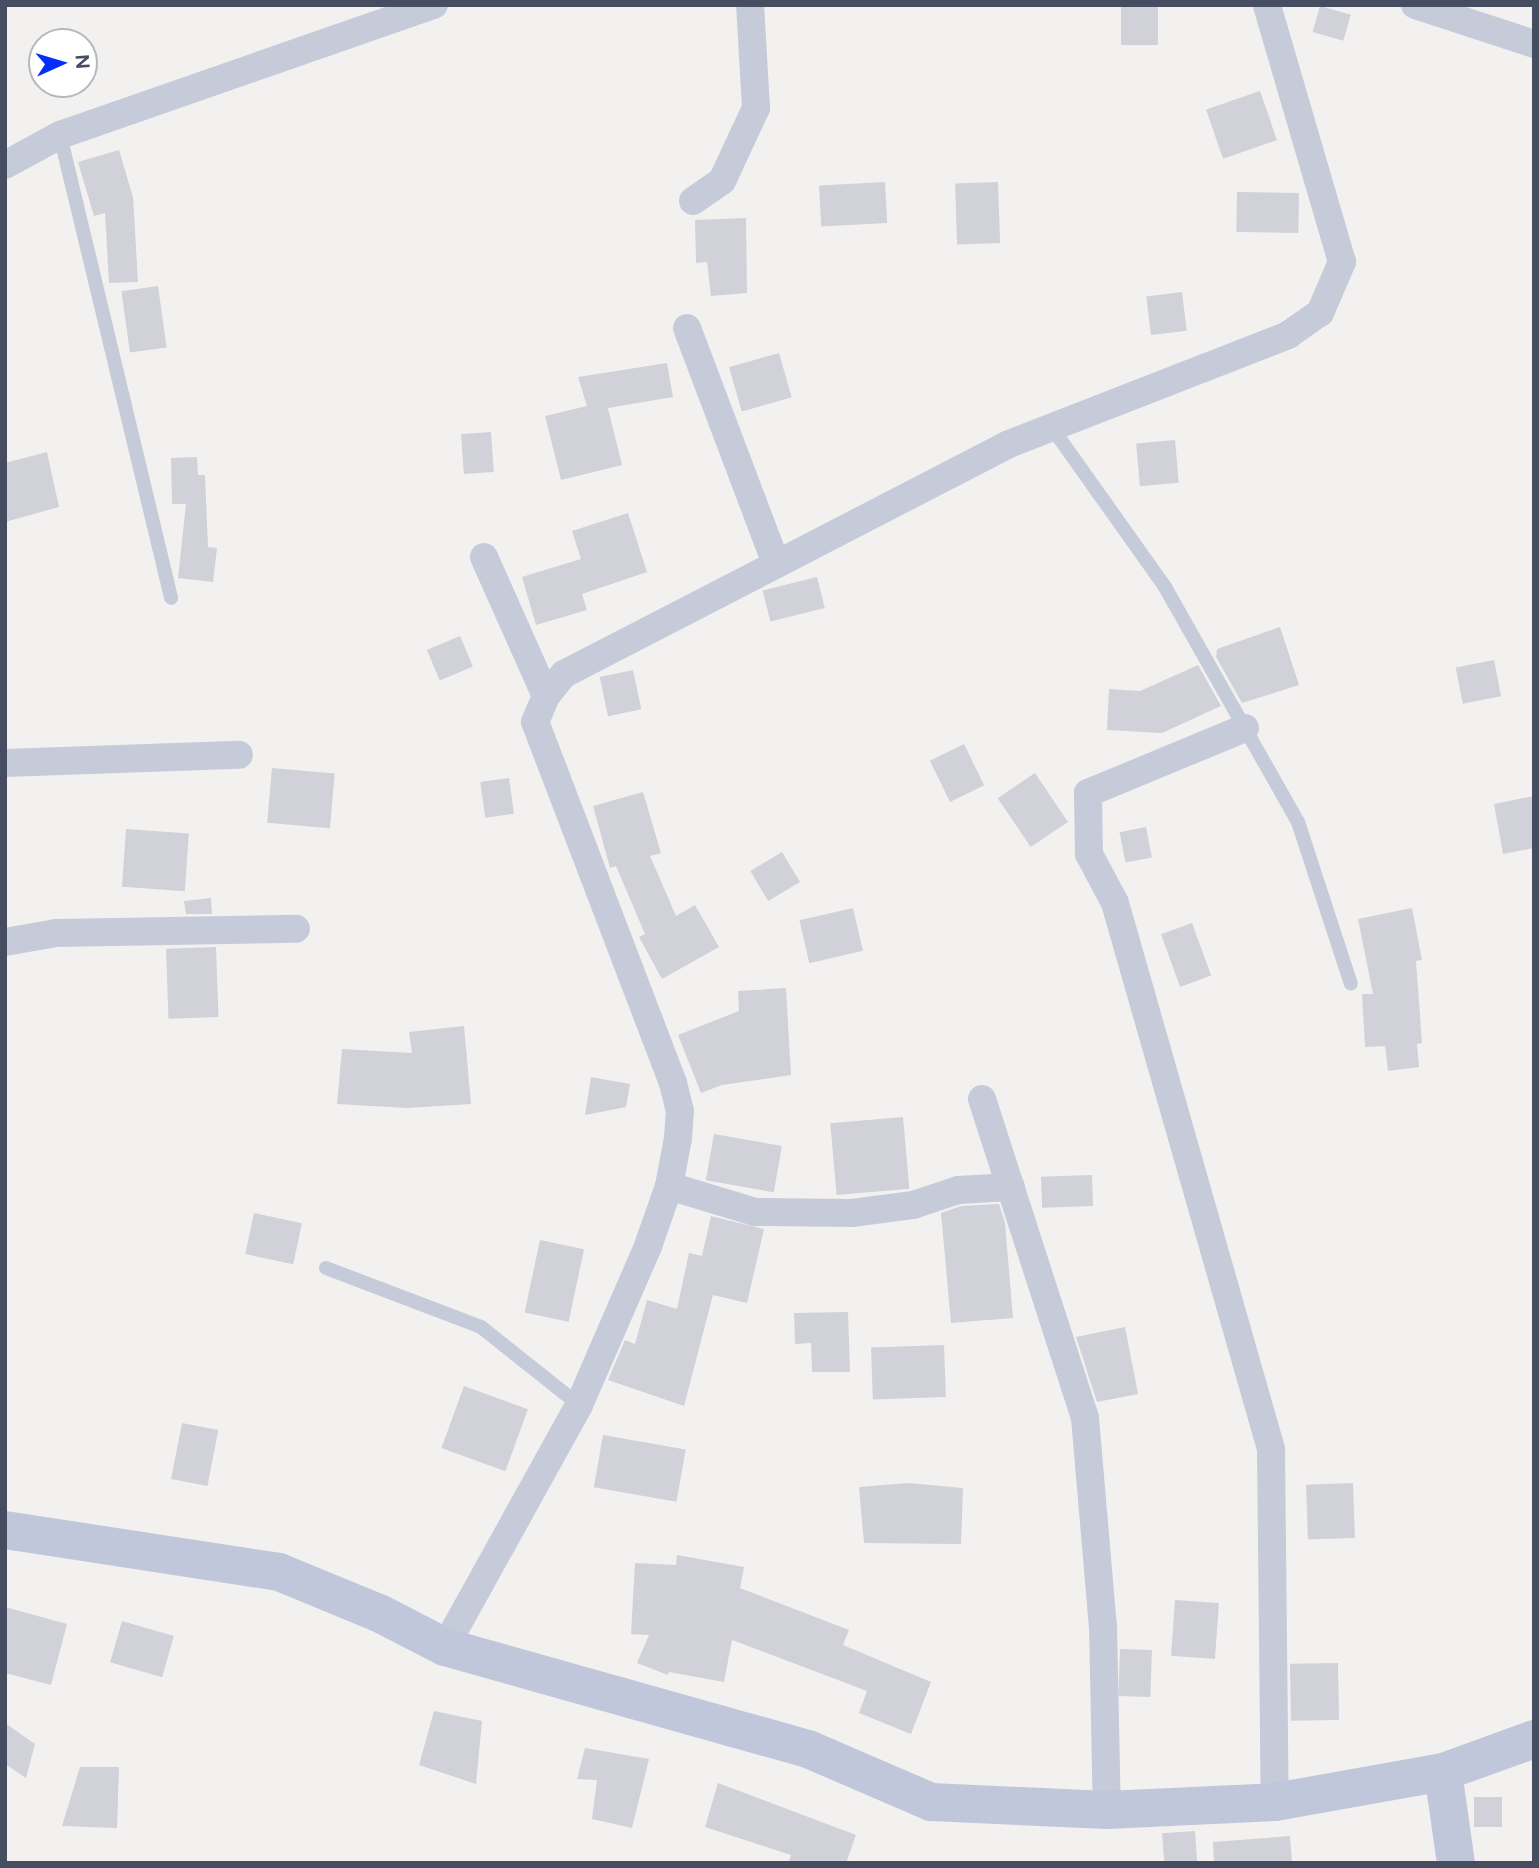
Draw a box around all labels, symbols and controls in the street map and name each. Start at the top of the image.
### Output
north arrow [28,28,98,98]
text: N [70,54,94,70]

